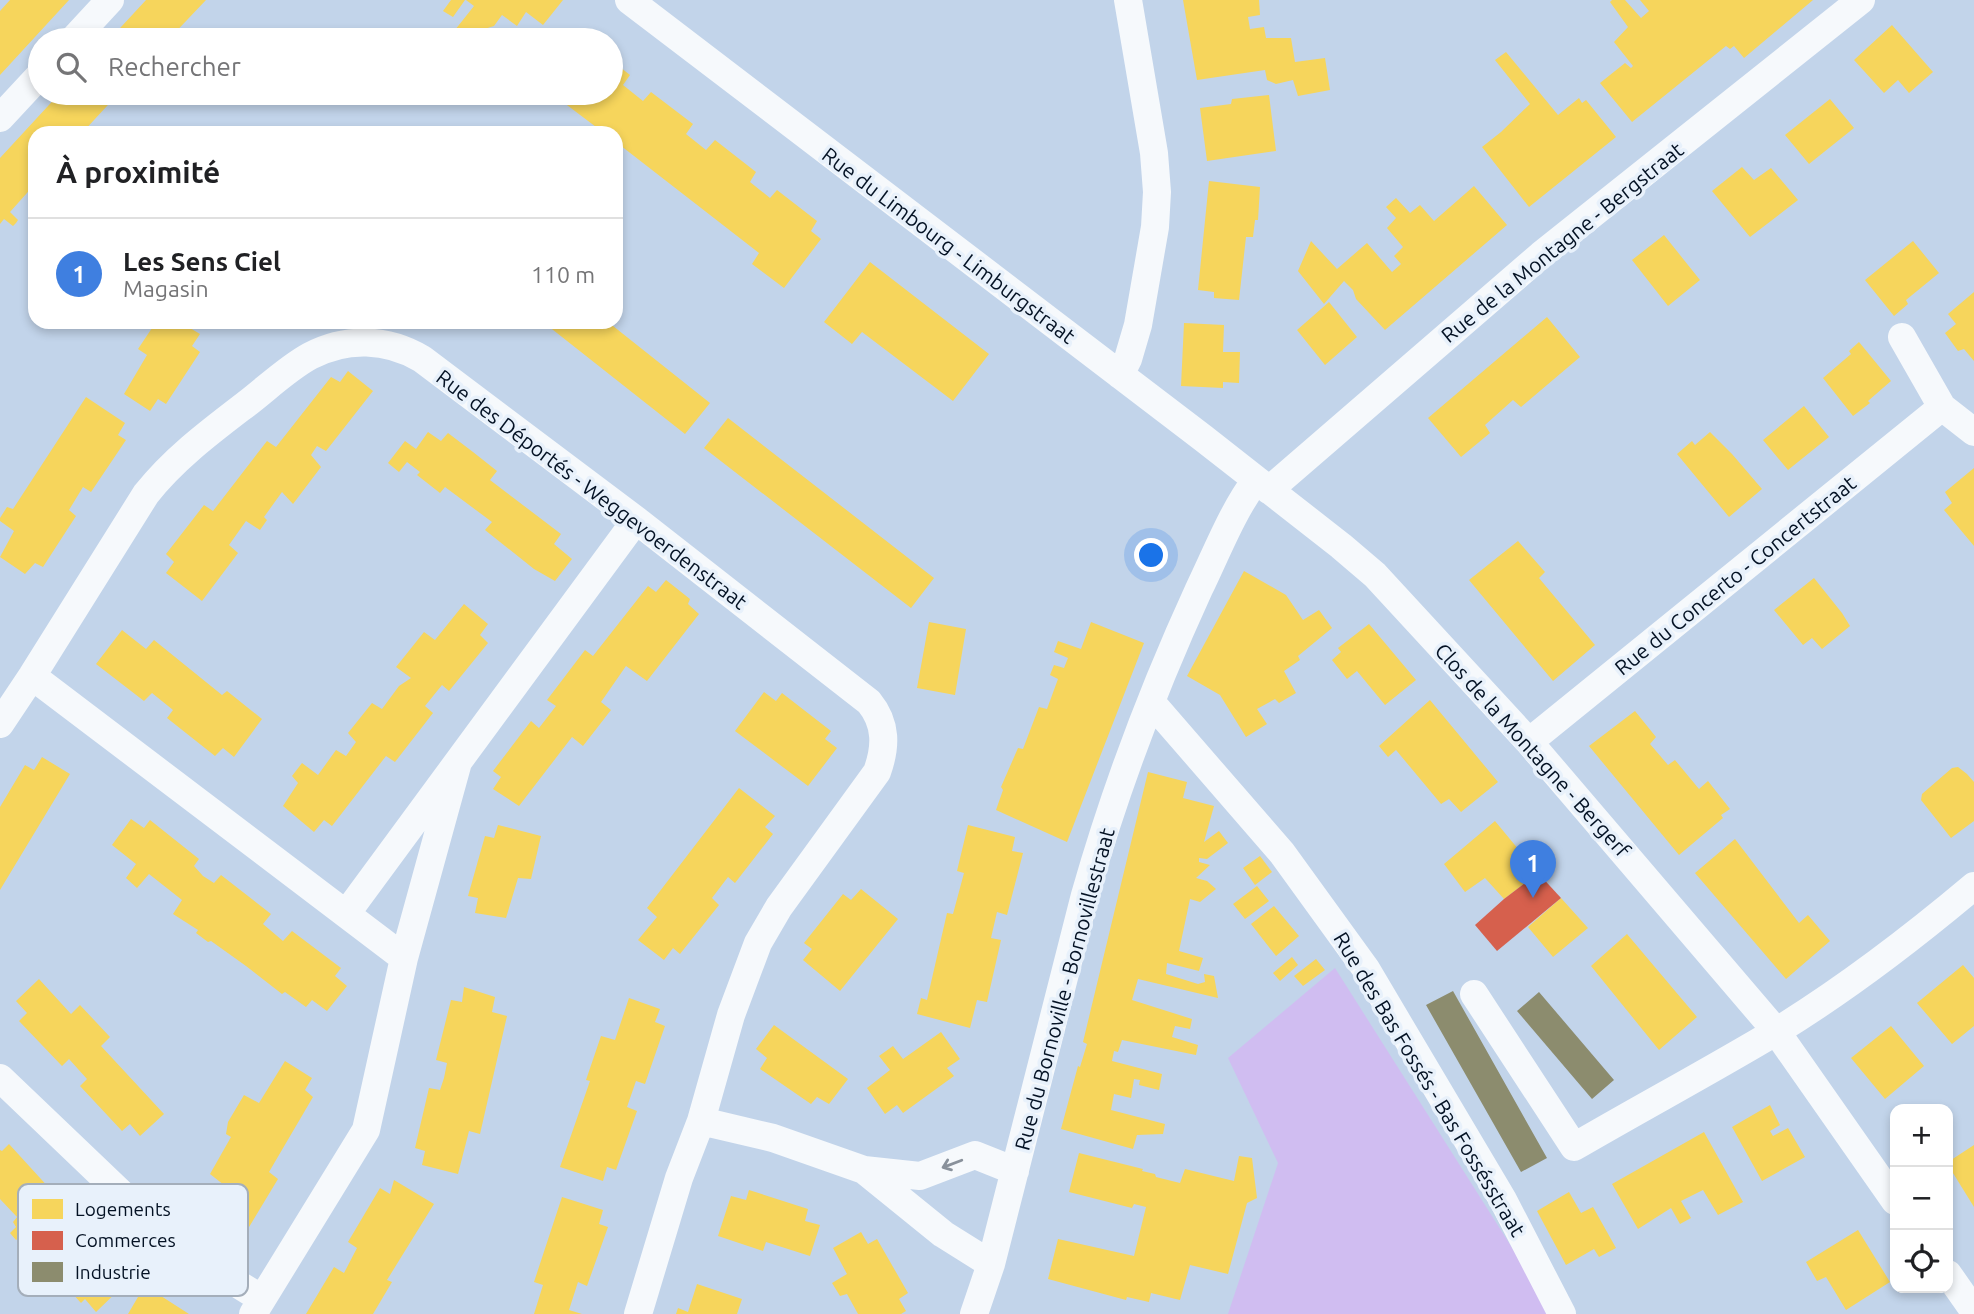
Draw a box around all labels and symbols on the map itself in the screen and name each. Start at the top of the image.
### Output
street label: Rue de la Montagne - Bergstraat [1436,137,1688,347]
street label: Rue du Limbourg - Limburgstraat [818,142,1080,348]
street label: Rue des Déportés - Weggevoerdenstraat [432,364,752,614]
street label: Rue du Concerto - Concertstraat [1610,470,1860,680]
your location [1134,538,1168,572]
street label: Clos de la Montagne - Bergerf [1430,638,1636,863]
street label: Rue du Bornoville - Bornovillestraat [1009,825,1119,1153]
pin: 1 [1510,840,1556,898]
street label: Rue des Bas Fossés - Bas Fossésstraat [1329,928,1531,1240]
one-way arrow [941,1159,963,1171]
legend [18,1184,248,1296]
text: Logements [75,1198,171,1220]
text: Commerces [75,1229,176,1251]
text: Industrie [75,1261,151,1283]

